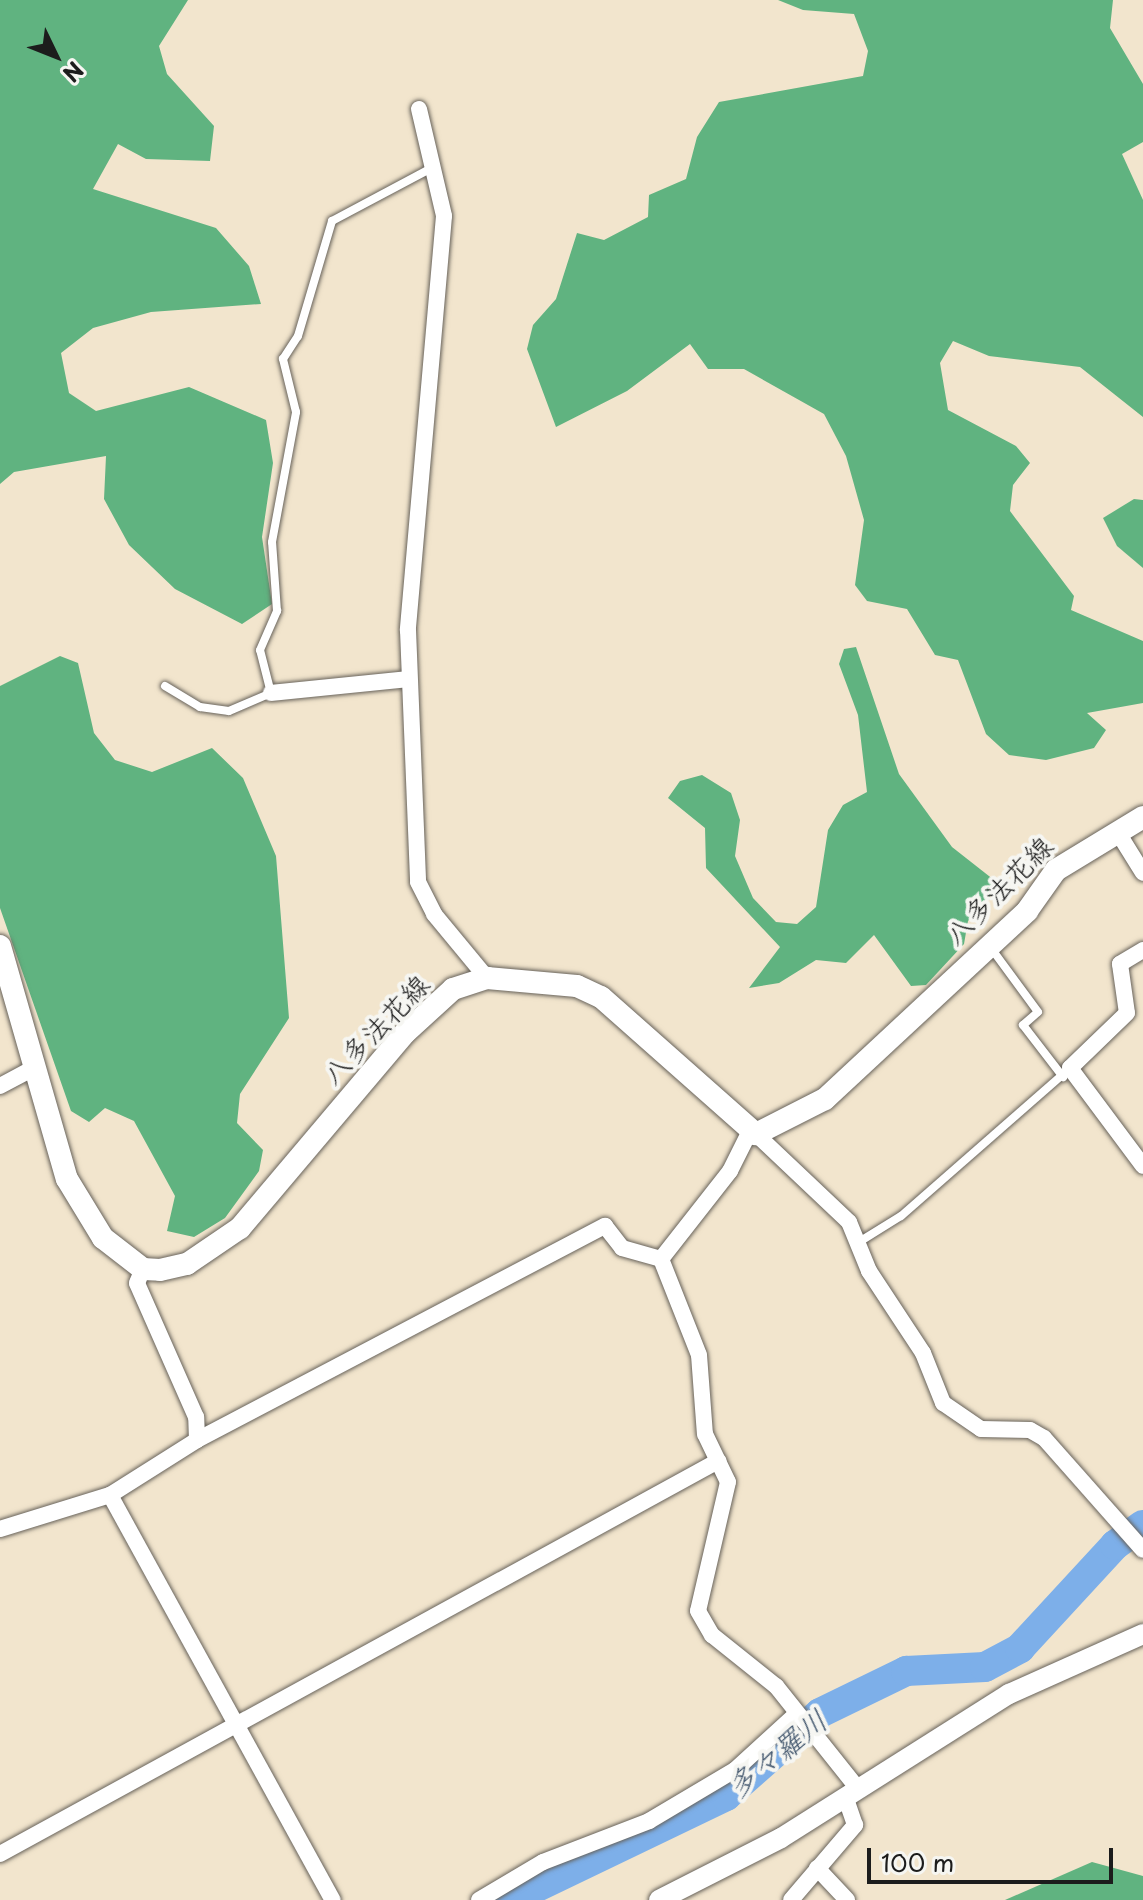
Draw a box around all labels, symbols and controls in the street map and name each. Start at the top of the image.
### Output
north arrow [16,16,96,96]
text: N [56,55,92,90]
street label: 八多法花線 [937,829,1059,951]
street label: 八多法花線 [314,967,436,1091]
water label: 多々羅川 [718,1701,834,1805]
scale bar [871,1832,1117,1882]
text: 100 m [881,1844,954,1880]

